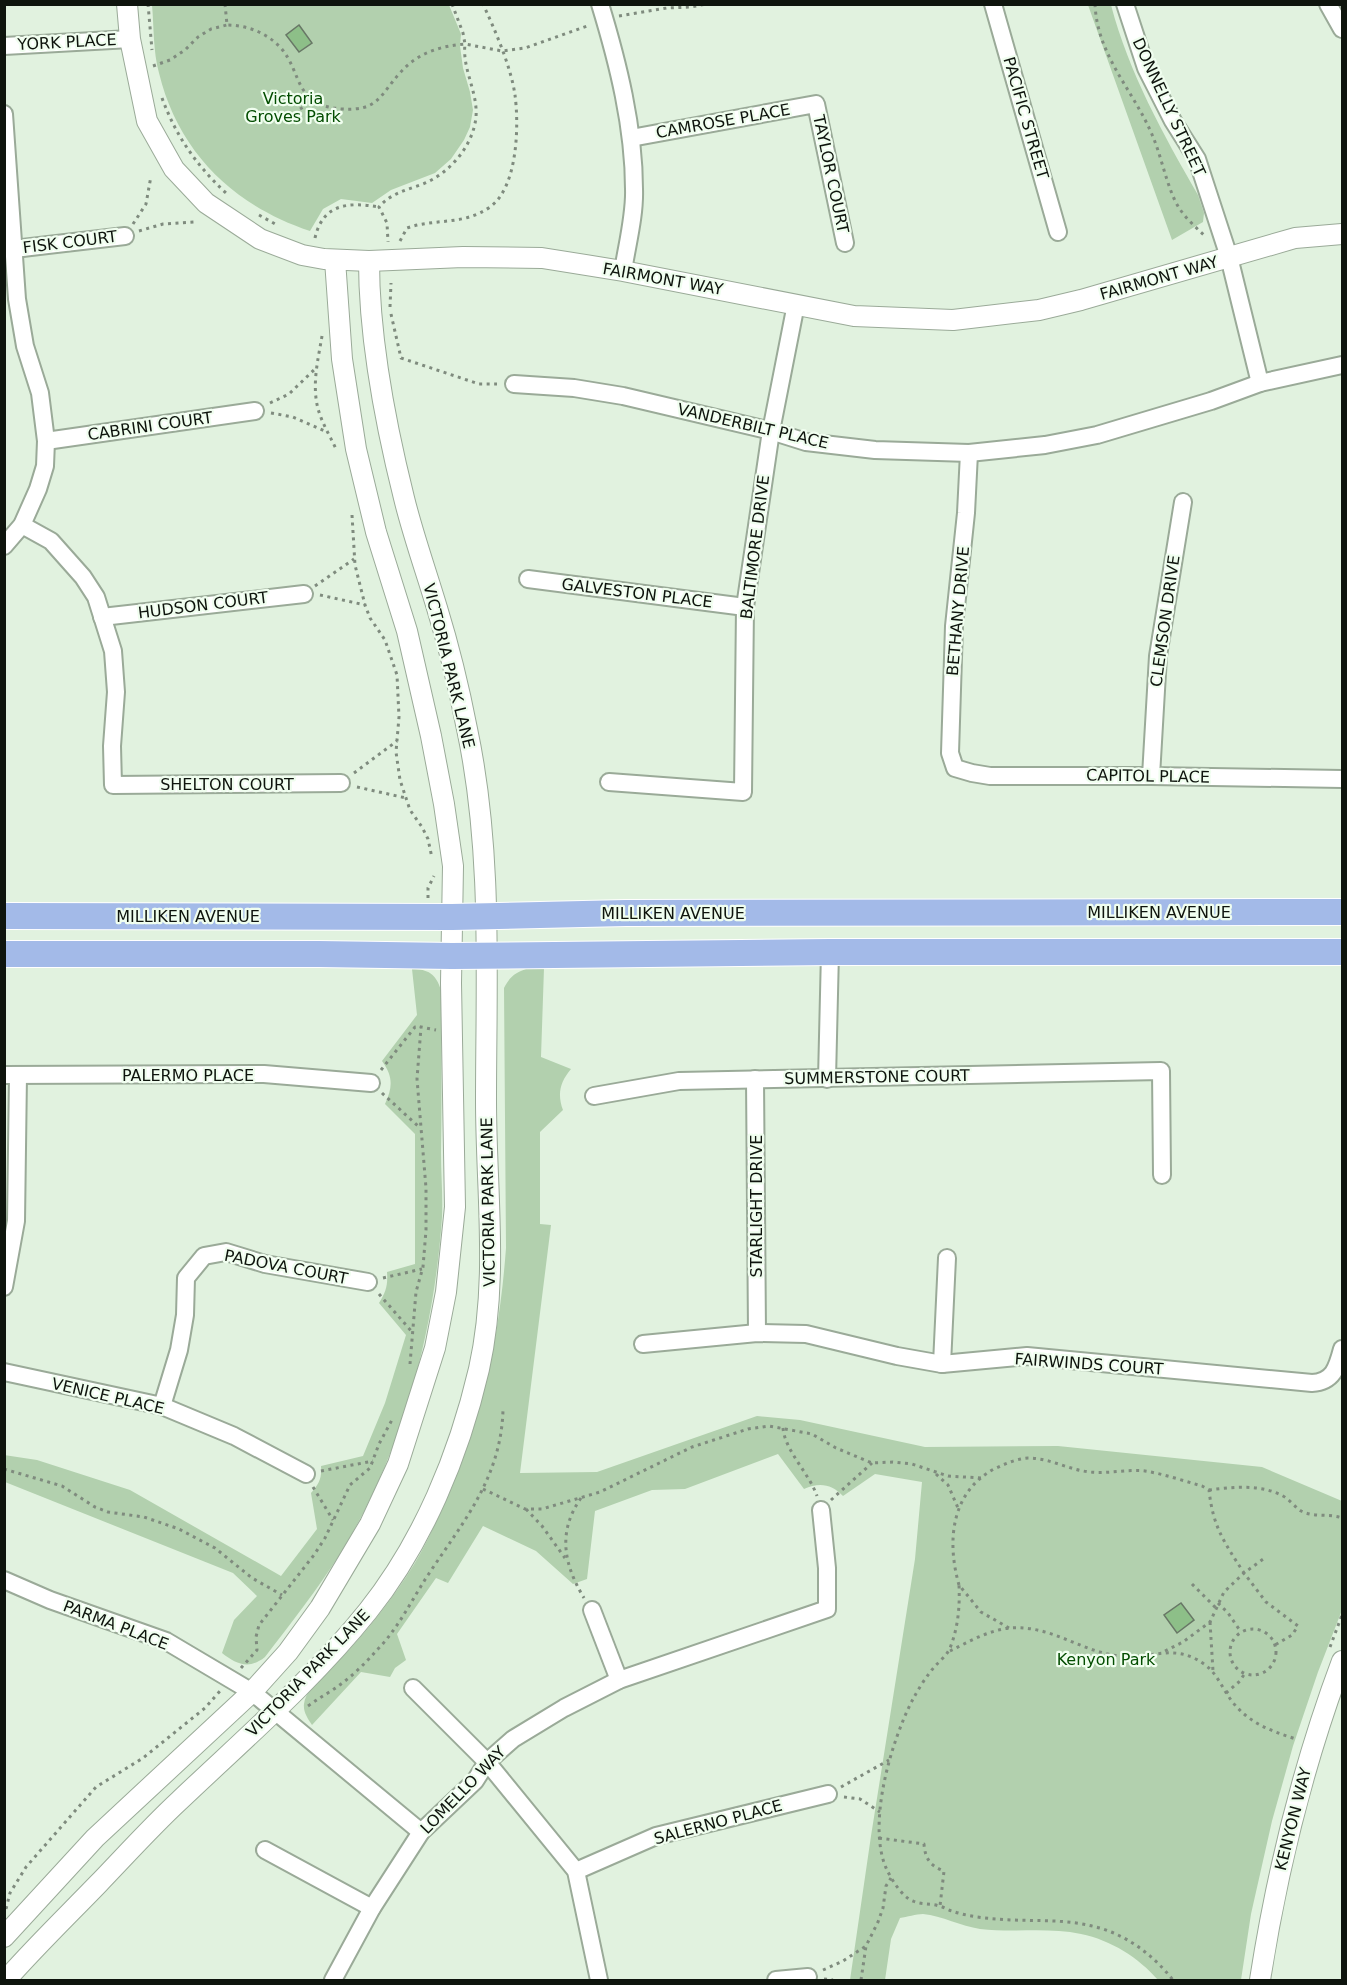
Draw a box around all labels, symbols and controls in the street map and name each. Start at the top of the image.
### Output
street label: YORK PLACE [16,30,117,54]
street label: DONNELLY STREET [1129,35,1210,179]
street label: PACIFIC STREET [999,55,1053,182]
park label: Victoria Groves Park [245,89,342,126]
street label: CAMROSE PLACE [654,100,792,142]
street label: TAYLOR COURT [809,112,853,235]
street label: FISK COURT [22,227,118,257]
street label: FAIRMONT WAY [1098,252,1221,304]
street label: FAIRMONT WAY [601,259,725,299]
street label: VANDERBILT PLACE [676,399,830,453]
street label: CABRINI COURT [86,408,214,444]
street label: BALTIMORE DRIVE [737,474,773,620]
street label: BETHANY DRIVE [943,545,973,677]
street label: CLEMSON DRIVE [1146,554,1184,688]
street label: GALVESTON PLACE [560,574,714,612]
street label: VICTORIA PARK LANE [419,581,479,751]
street label: HUDSON COURT [137,588,269,622]
street label: CAPITOL PLACE [1086,765,1210,787]
street label: SHELTON COURT [160,775,294,794]
street label: MILLIKEN AVENUE [1087,903,1231,922]
street label: MILLIKEN AVENUE [601,904,745,923]
street label: MILLIKEN AVENUE [116,907,260,926]
street label: PALERMO PLACE [122,1066,254,1085]
street label: SUMMERSTONE COURT [784,1066,970,1088]
street label: VICTORIA PARK LANE [477,1117,499,1287]
street label: STARLIGHT DRIVE [747,1135,766,1277]
street label: PADOVA COURT [223,1246,350,1288]
street label: FAIRWINDS COURT [1014,1349,1164,1379]
street label: VENICE PLACE [50,1374,166,1418]
street label: PARMA PLACE [61,1596,171,1654]
street label: VICTORIA PARK LANE [242,1605,374,1741]
park label: Kenyon Park [1057,1650,1156,1669]
street label: LOMELLO WAY [416,1742,510,1838]
street label: KENYON WAY [1271,1765,1315,1873]
street label: SALERNO PLACE [652,1796,784,1848]

